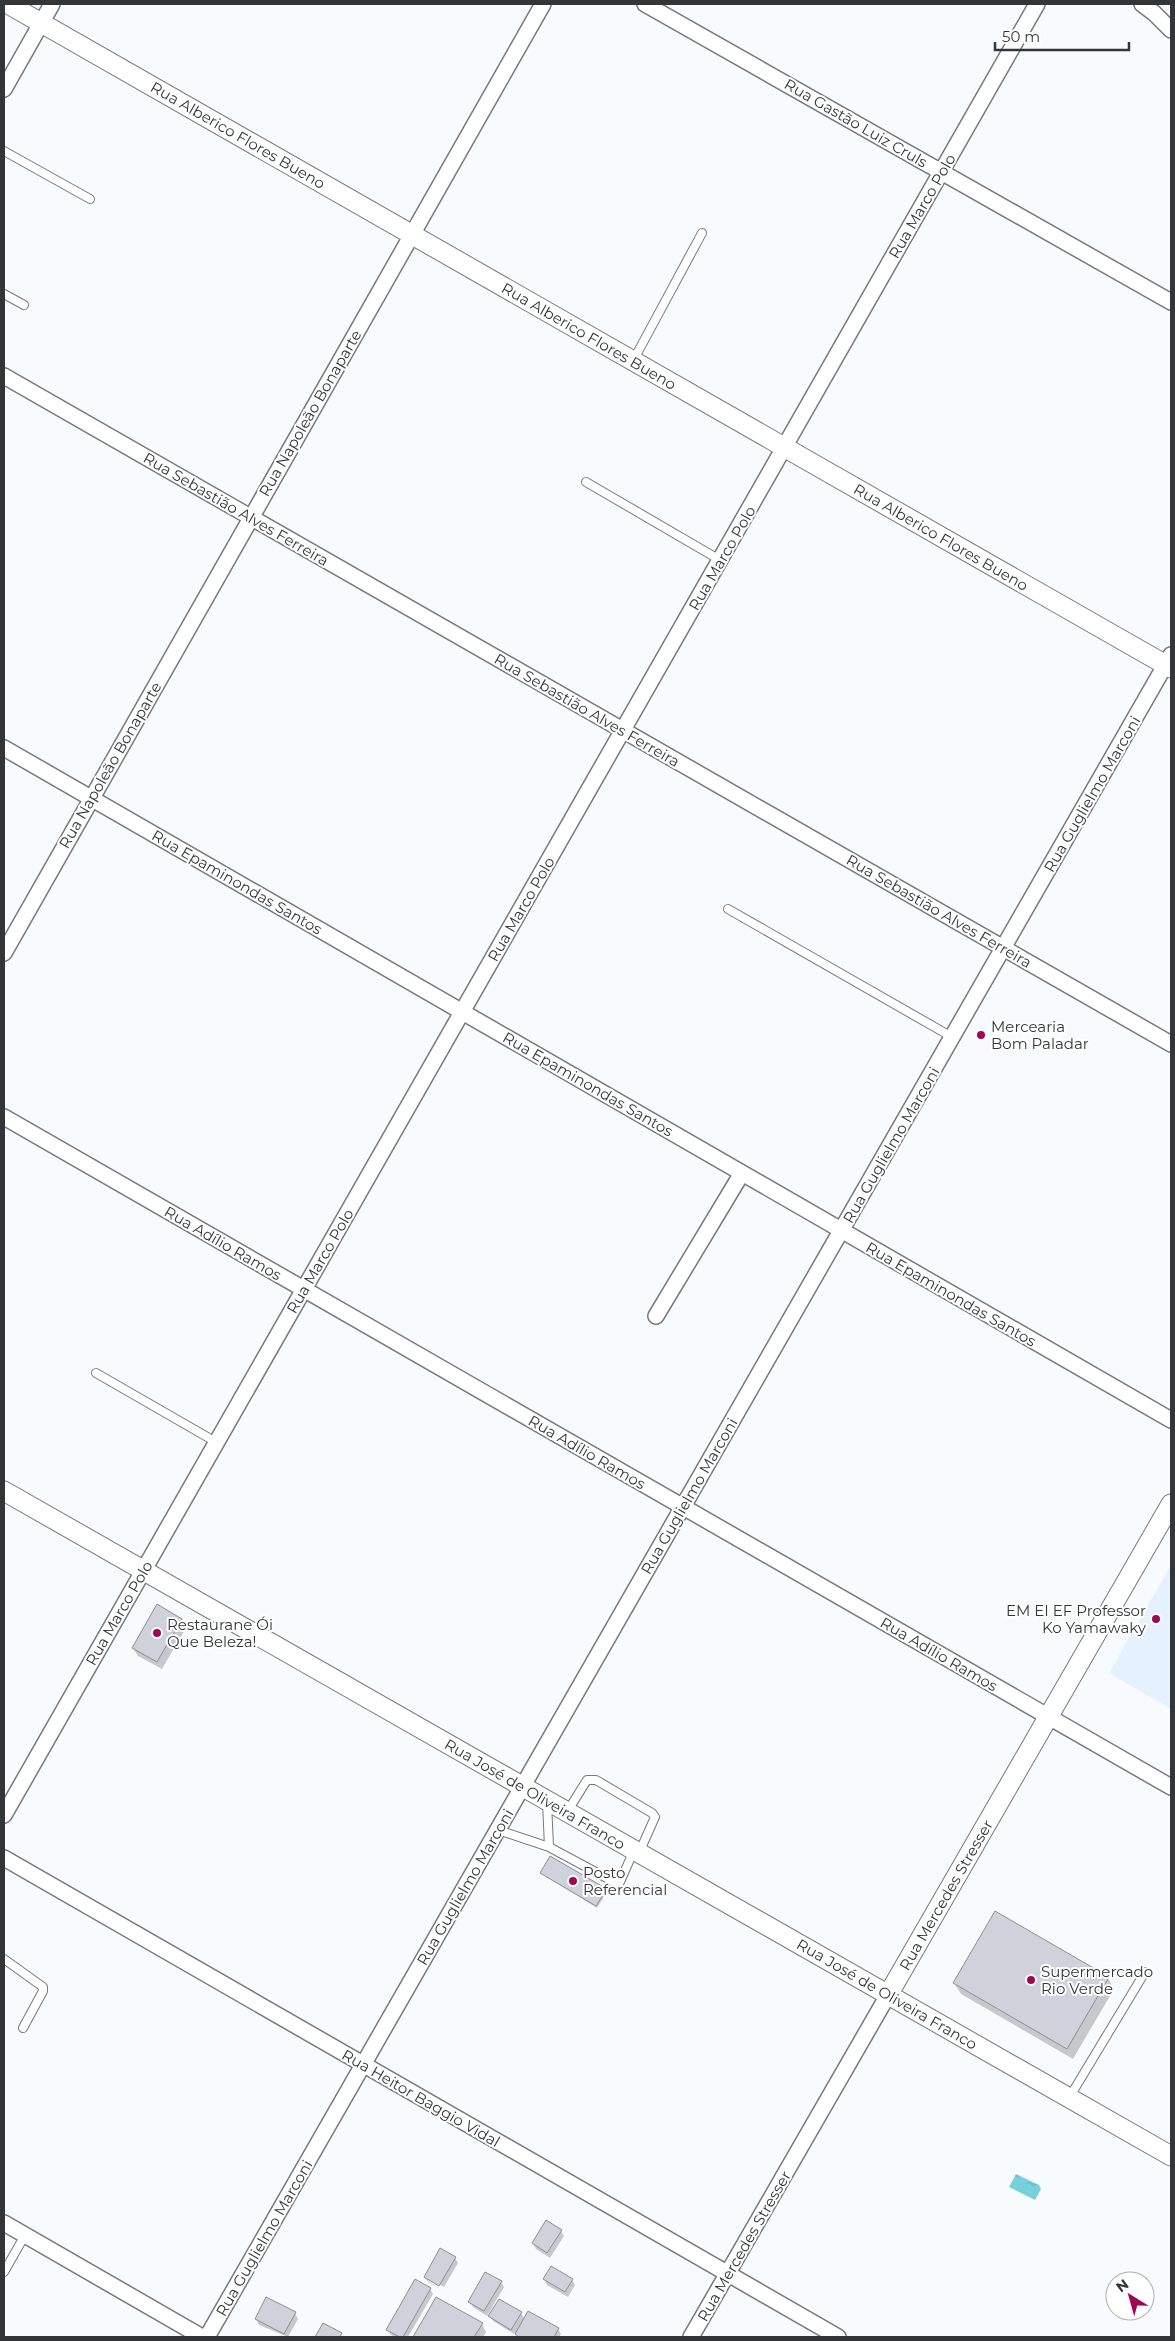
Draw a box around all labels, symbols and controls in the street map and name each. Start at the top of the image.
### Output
scale bar [995,20,1129,52]
text: 50 m [1002,27,1040,46]
street label: Rua Gastão Luiz Cruls [781,74,931,172]
street label: Rua Alberico Flores Bueno [147,77,329,193]
street label: Rua Marco Polo [884,150,960,262]
street label: Rua Alberico Flores Bueno [498,278,680,394]
street label: Rua Napoleão Bonaparte [254,326,366,500]
street label: Rua Sebastião Alves Ferreira [140,448,332,570]
street label: Rua Alberico Flores Bueno [850,479,1032,595]
street label: Rua Marco Polo [684,502,760,614]
street label: Rua Sebastião Alves Ferreira [491,649,683,771]
street label: Rua Napoleão Bonaparte [54,678,166,852]
street label: Rua Guglielmo Marconi [1040,713,1144,875]
street label: Rua Epaminondas Santos [149,825,325,939]
street label: Rua Sebastião Alves Ferreira [843,850,1035,972]
street label: Rua Marco Polo [483,853,559,965]
place label: Mercearia Bom Paladar [991,1017,1089,1053]
street label: Rua Epaminondas Santos [500,1027,676,1141]
marker: Mercearia Bom Paladar [975,1029,987,1041]
street label: Rua Guglielmo Marconi [839,1064,943,1226]
street label: Rua Adílio Ramos [161,1202,285,1284]
street label: Rua Marco Polo [282,1205,358,1317]
street label: Rua Epaminondas Santos [863,1237,1039,1351]
street label: Rua Adílio Ramos [525,1411,649,1493]
street label: Rua Guglielmo Marconi [637,1415,741,1577]
street label: Rua Marco Polo [81,1557,157,1669]
place label: EM EI EF Professor Ko Yamawaky [1006,1601,1147,1637]
street label: Rua Adílio Ramos [877,1613,1001,1695]
marker: EM EI EF Professor Ko Yamawaky [1150,1613,1162,1625]
place label: Restaurane Ói Que Beleza! [167,1615,273,1651]
marker: Restaurane Ói Que Beleza! [151,1627,163,1639]
street label: Rua José de Oliveira Franco [441,1734,629,1854]
street label: Rua Guglielmo Marconi [413,1806,517,1968]
street label: Rua Mercedes Stresser [895,1816,997,1974]
place label: Posto Referencial [583,1863,667,1899]
marker: Posto Referencial [567,1875,579,1887]
street label: Rua José de Oliveira Franco [793,1934,981,2054]
place label: Supermercado Rio Verde [1041,1962,1153,1998]
marker: Supermercado Rio Verde [1025,1974,1037,1986]
street label: Rua Heitor Baggio Vidal [339,2045,503,2151]
street label: Rua Guglielmo Marconi [212,2157,316,2319]
street label: Rua Mercedes Stresser [693,2167,795,2325]
north arrow [1105,2271,1155,2321]
text: N [1112,2275,1132,2296]

